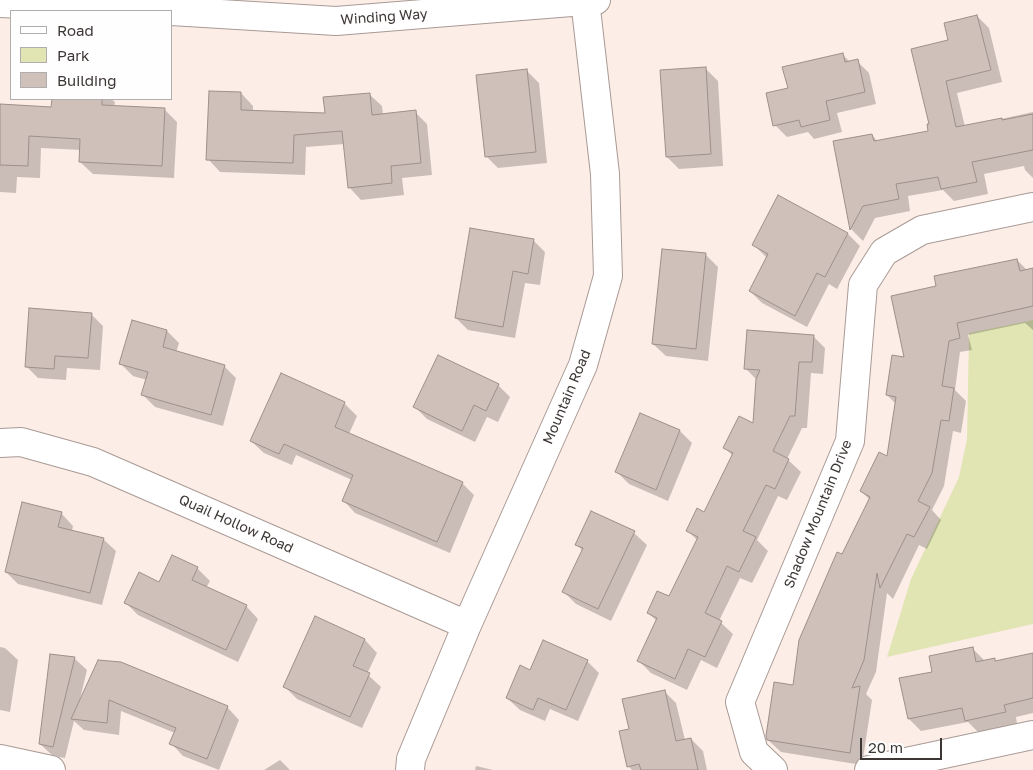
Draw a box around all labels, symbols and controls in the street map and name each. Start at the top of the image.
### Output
street label: Winding Way [340,6,428,28]
legend [10,10,172,100]
text: Road [57,21,94,39]
text: Park [57,46,89,64]
text: Building [57,71,117,89]
street label: Mountain Road [540,347,594,447]
street label: Shadow Mountain Drive [780,437,856,591]
street label: Quail Hollow Road [176,491,296,557]
scale bar [863,728,946,760]
text: 20 m [868,738,903,756]

